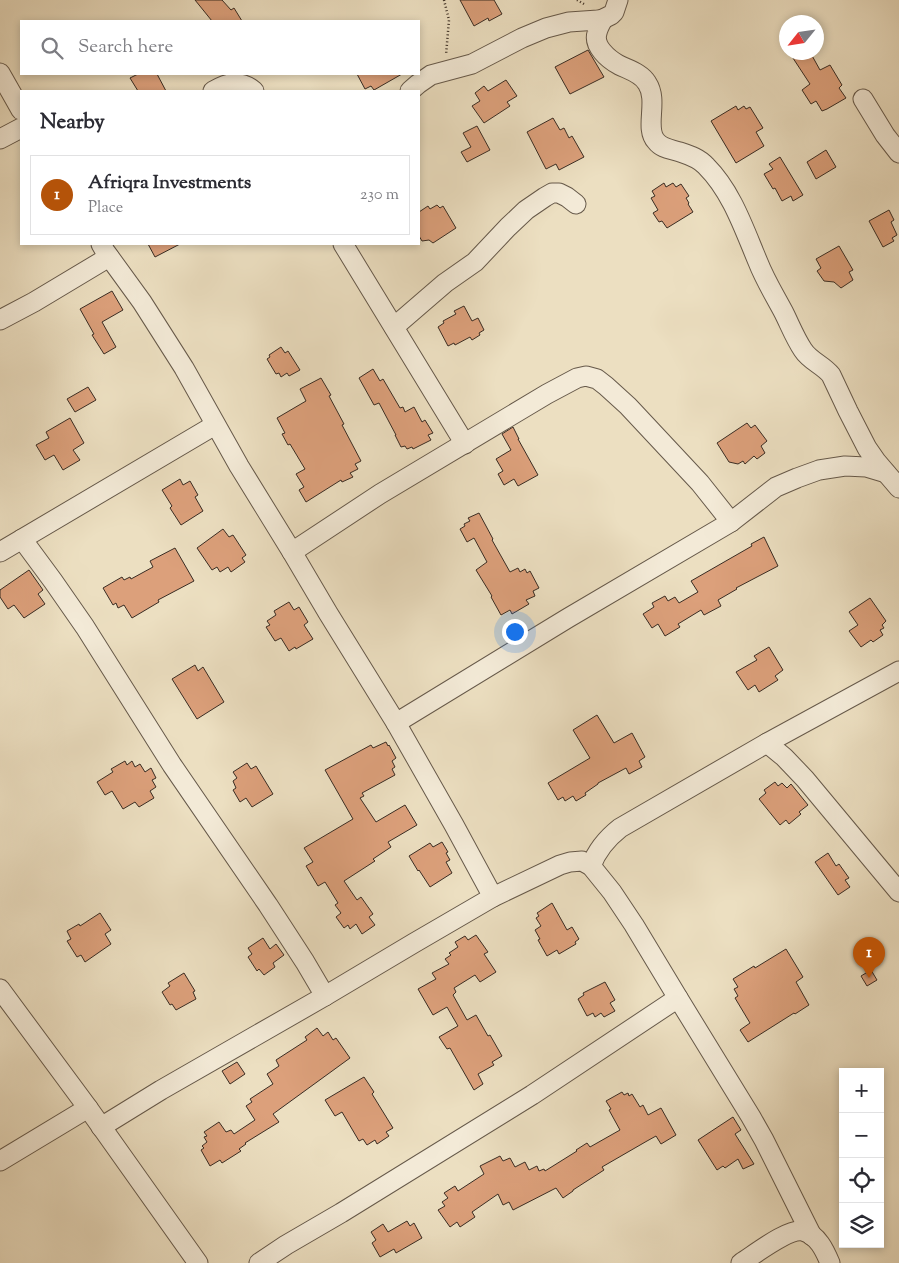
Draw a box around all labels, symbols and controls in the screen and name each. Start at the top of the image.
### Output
north arrow [779,15,824,60]
search box [20,20,420,75]
icon: search [38,34,66,62]
text: Search here [78,34,173,61]
text: Nearby [40,108,105,138]
text: Afriqra Investments [88,170,251,197]
text: 1 [54,184,60,207]
text: 230 m [360,184,399,207]
text: Place [88,197,123,220]
your location [502,619,528,645]
pin: 1 [853,937,885,978]
map controls [839,1068,884,1248]
button: + [839,1068,884,1113]
button: − [839,1113,884,1158]
button: locate [839,1158,884,1203]
button: layers [839,1203,884,1248]

